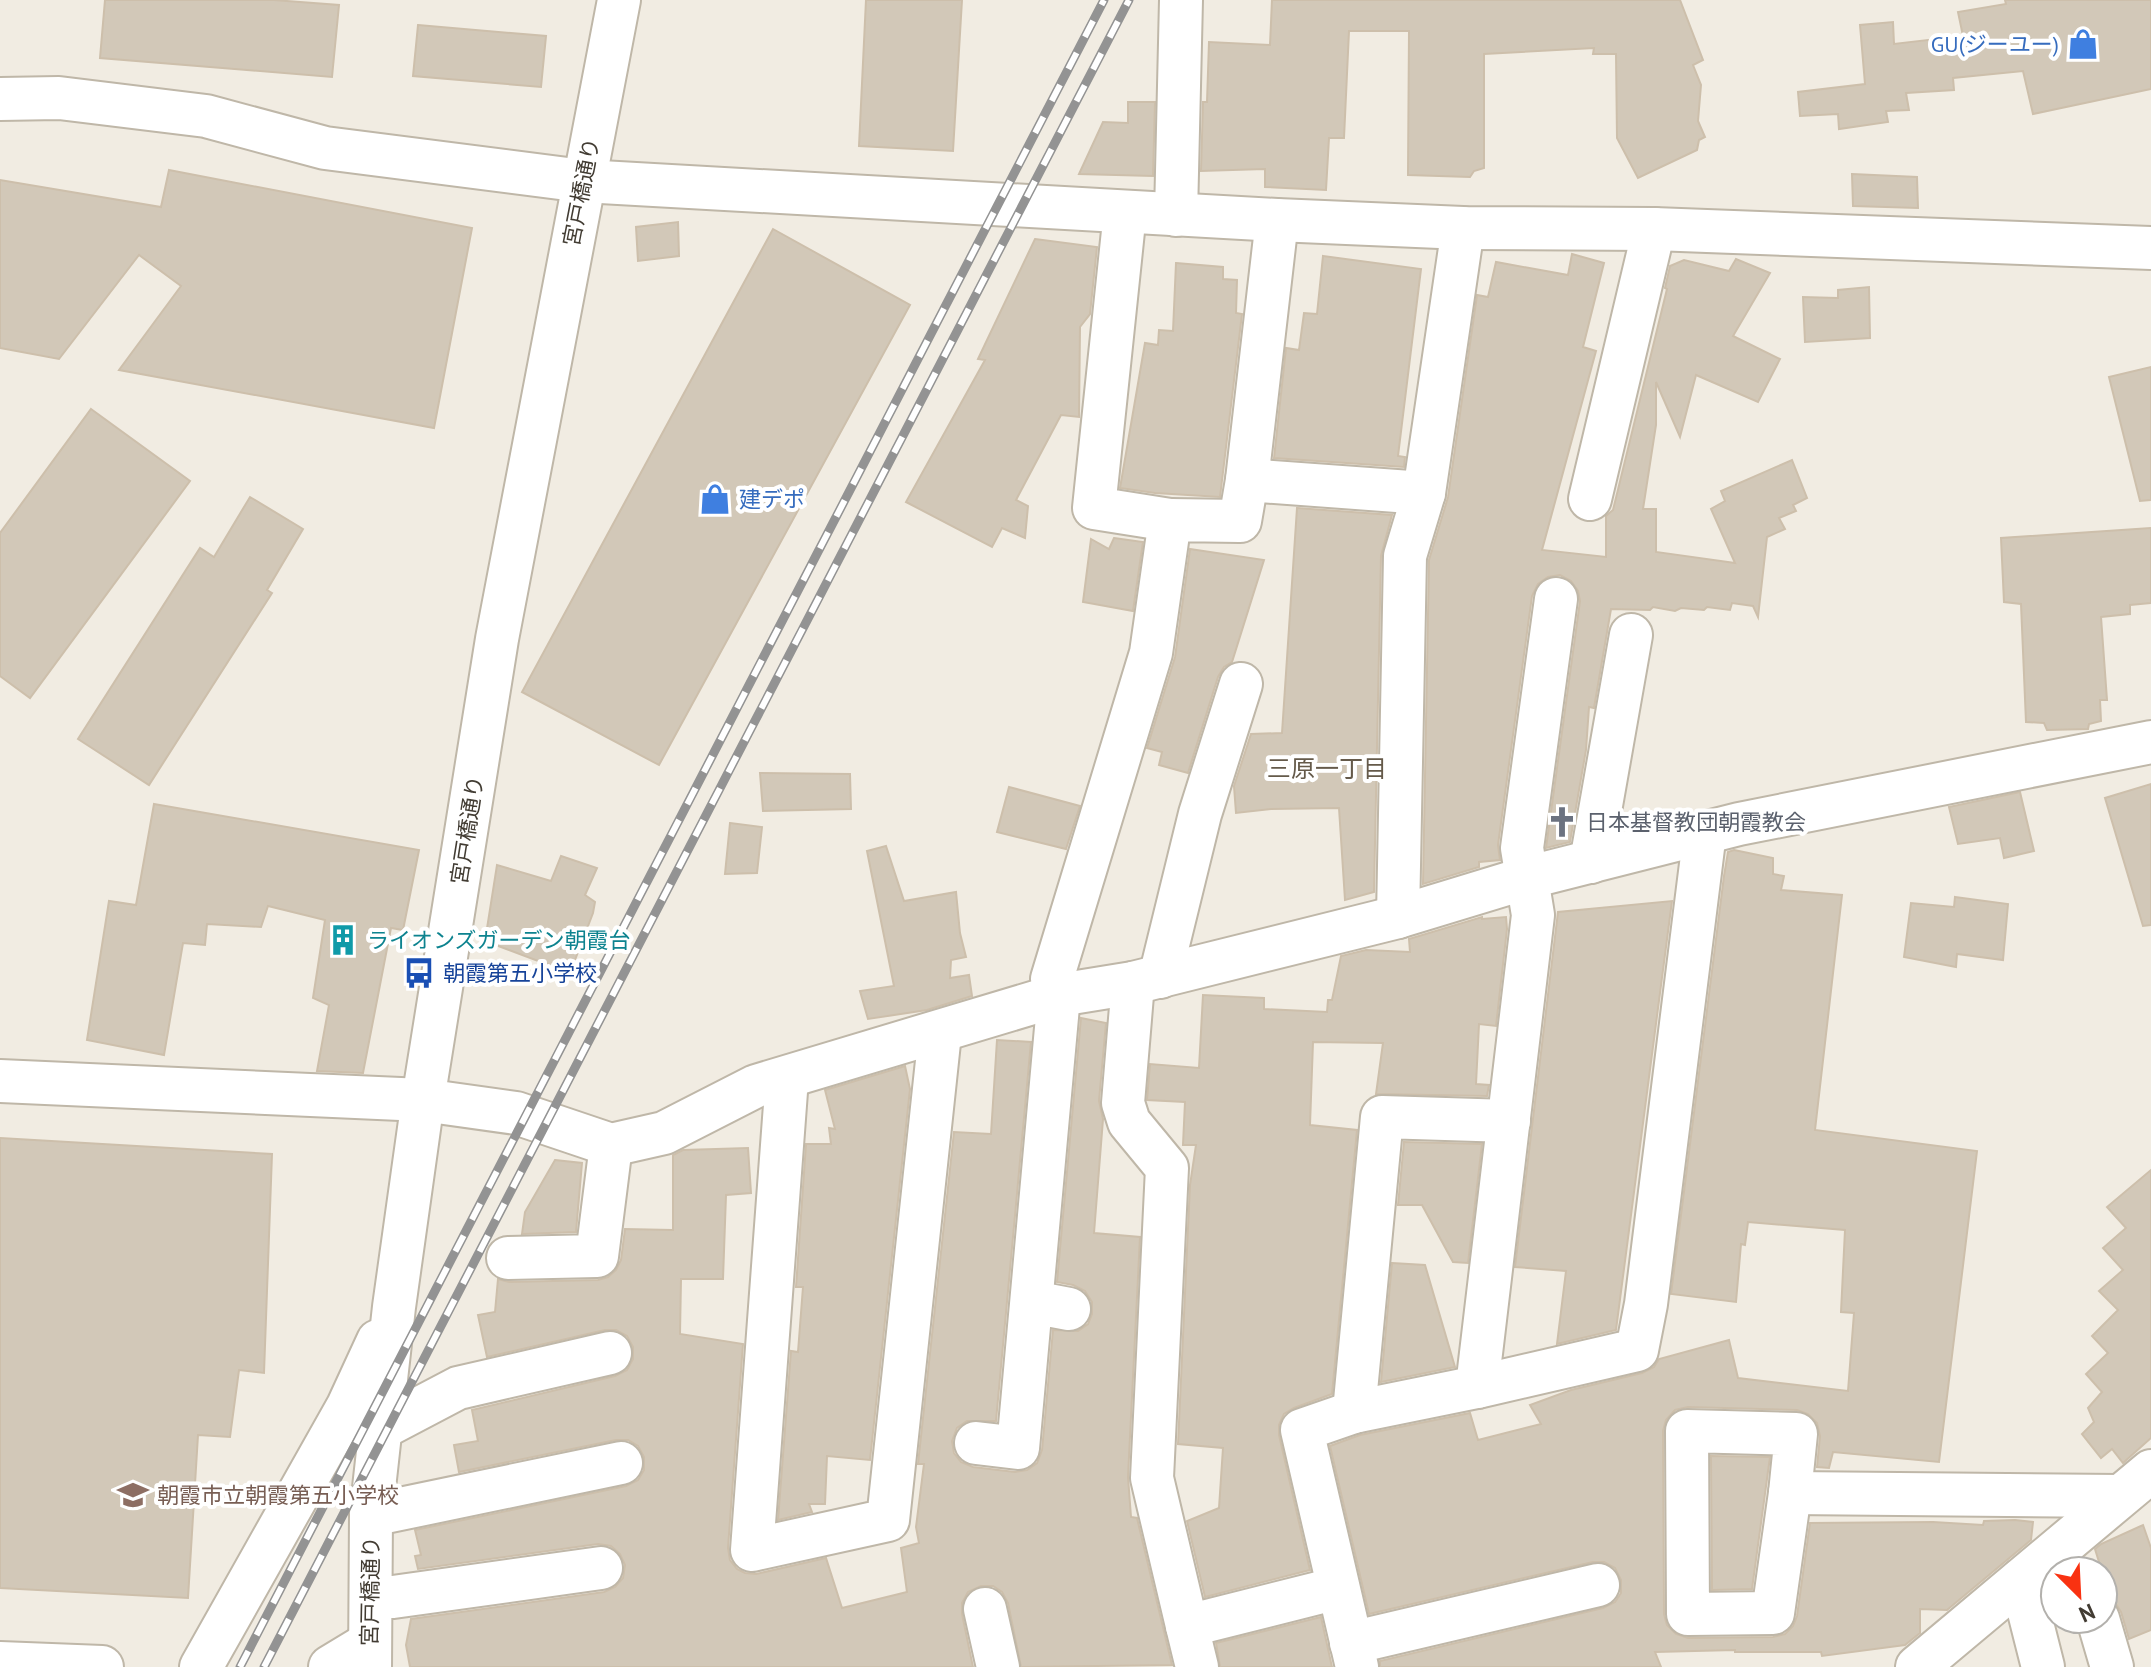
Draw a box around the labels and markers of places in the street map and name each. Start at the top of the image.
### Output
shop icon: GU(ジーユー) [2066,27,2100,61]
place label: GU(ジーユー) [1931,30,2059,58]
shop icon: 建デポ [698,482,732,516]
place label: 建デポ [739,485,805,513]
church icon: 日本基督教団朝霞教会 [1545,805,1579,839]
place label: 日本基督教団朝霞教会 [1586,808,1806,836]
building icon: ライオンズガーデン朝霞台 [326,923,360,957]
place label: ライオンズガーデン朝霞台 [367,926,631,954]
bus stop icon: 朝霞第五小学校 [402,956,436,990]
place label: 朝霞第五小学校 [443,959,597,987]
school or university icon: 朝霞市立朝霞第五小学校 [116,1478,150,1512]
place label: 朝霞市立朝霞第五小学校 [157,1481,399,1509]

